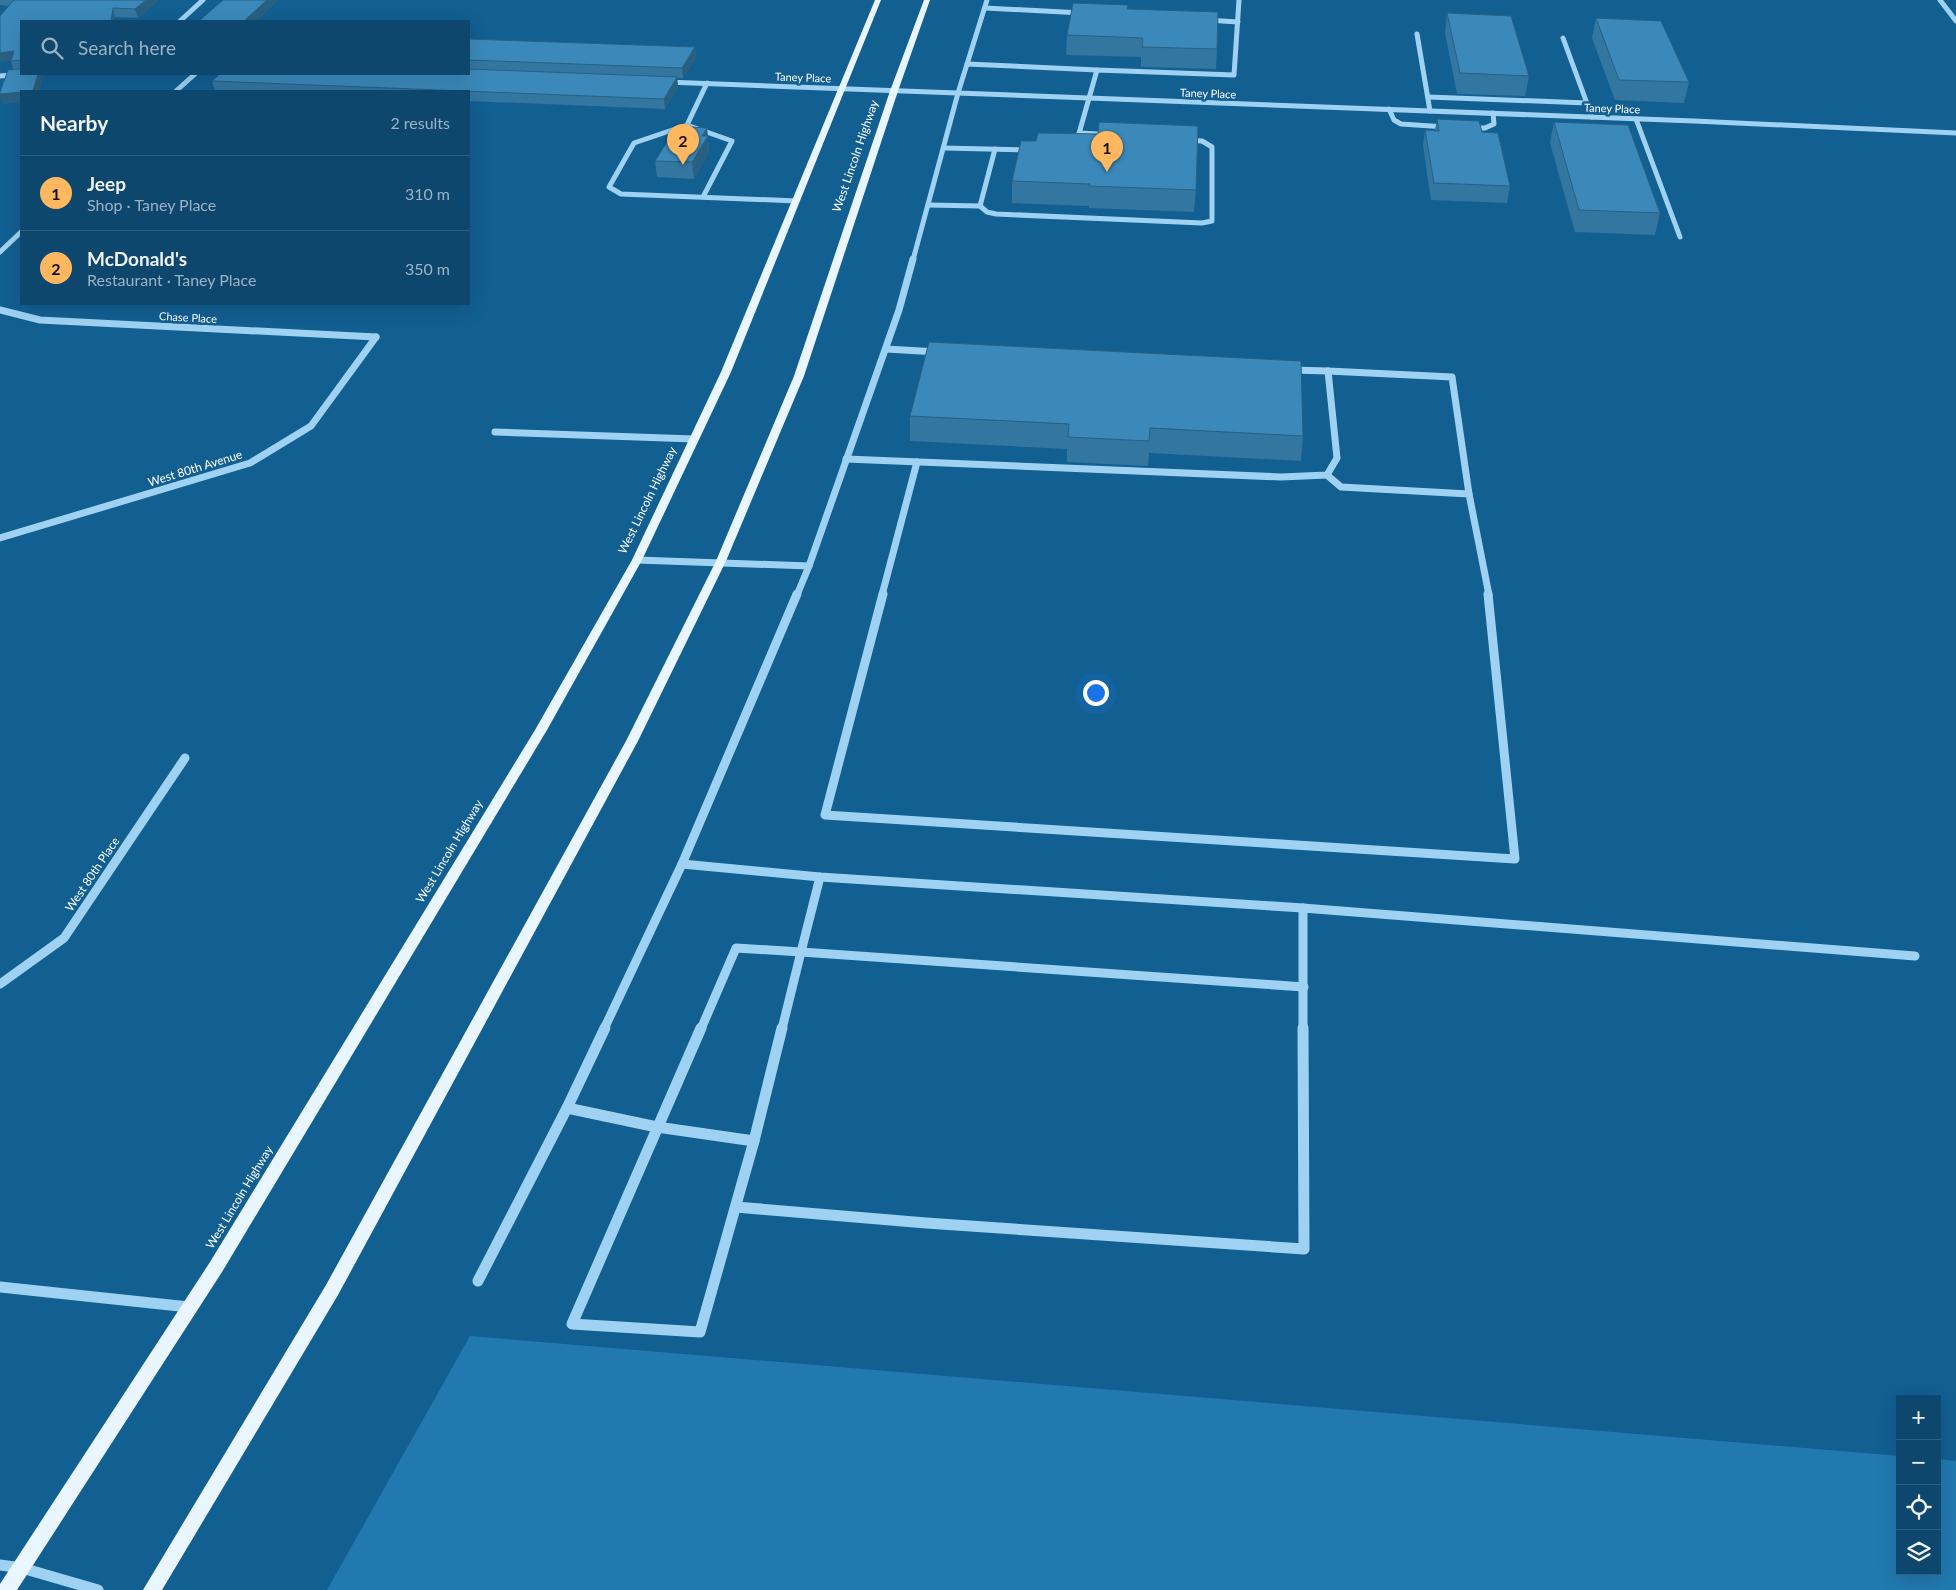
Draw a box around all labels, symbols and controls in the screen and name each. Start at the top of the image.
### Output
search box [20,20,470,75]
icon: search [38,34,66,62]
text: Search here [78,36,176,59]
street label: Taney Place [775,70,832,84]
street label: Taney Place [1180,86,1237,100]
street label: West Lincoln Highway [829,97,882,214]
street label: Taney Place [1584,101,1641,115]
text: Nearby [40,110,108,135]
text: 2 results [390,113,450,132]
pin: 2 [667,124,699,165]
pin: 1 [1091,131,1123,172]
text: Jeep [87,172,126,195]
text: 1 [51,184,61,203]
text: 310 m [405,184,450,203]
text: Shop · Taney Place [87,195,216,214]
text: McDonald's [87,247,187,270]
text: 2 [51,259,61,278]
text: 350 m [405,259,450,278]
text: Restaurant · Taney Place [87,270,257,289]
street label: Chase Place [159,309,217,325]
street label: West Lincoln Highway [614,443,680,556]
street label: West 80th Avenue [146,447,244,489]
your location [1083,680,1109,706]
street label: West Lincoln Highway [412,796,486,905]
street label: West 80th Place [62,834,122,914]
street label: West Lincoln Highway [202,1142,276,1251]
map controls [1896,1395,1941,1575]
button: + [1896,1395,1941,1440]
button: − [1896,1440,1941,1485]
button: locate [1896,1485,1941,1530]
button: layers [1896,1530,1941,1575]

